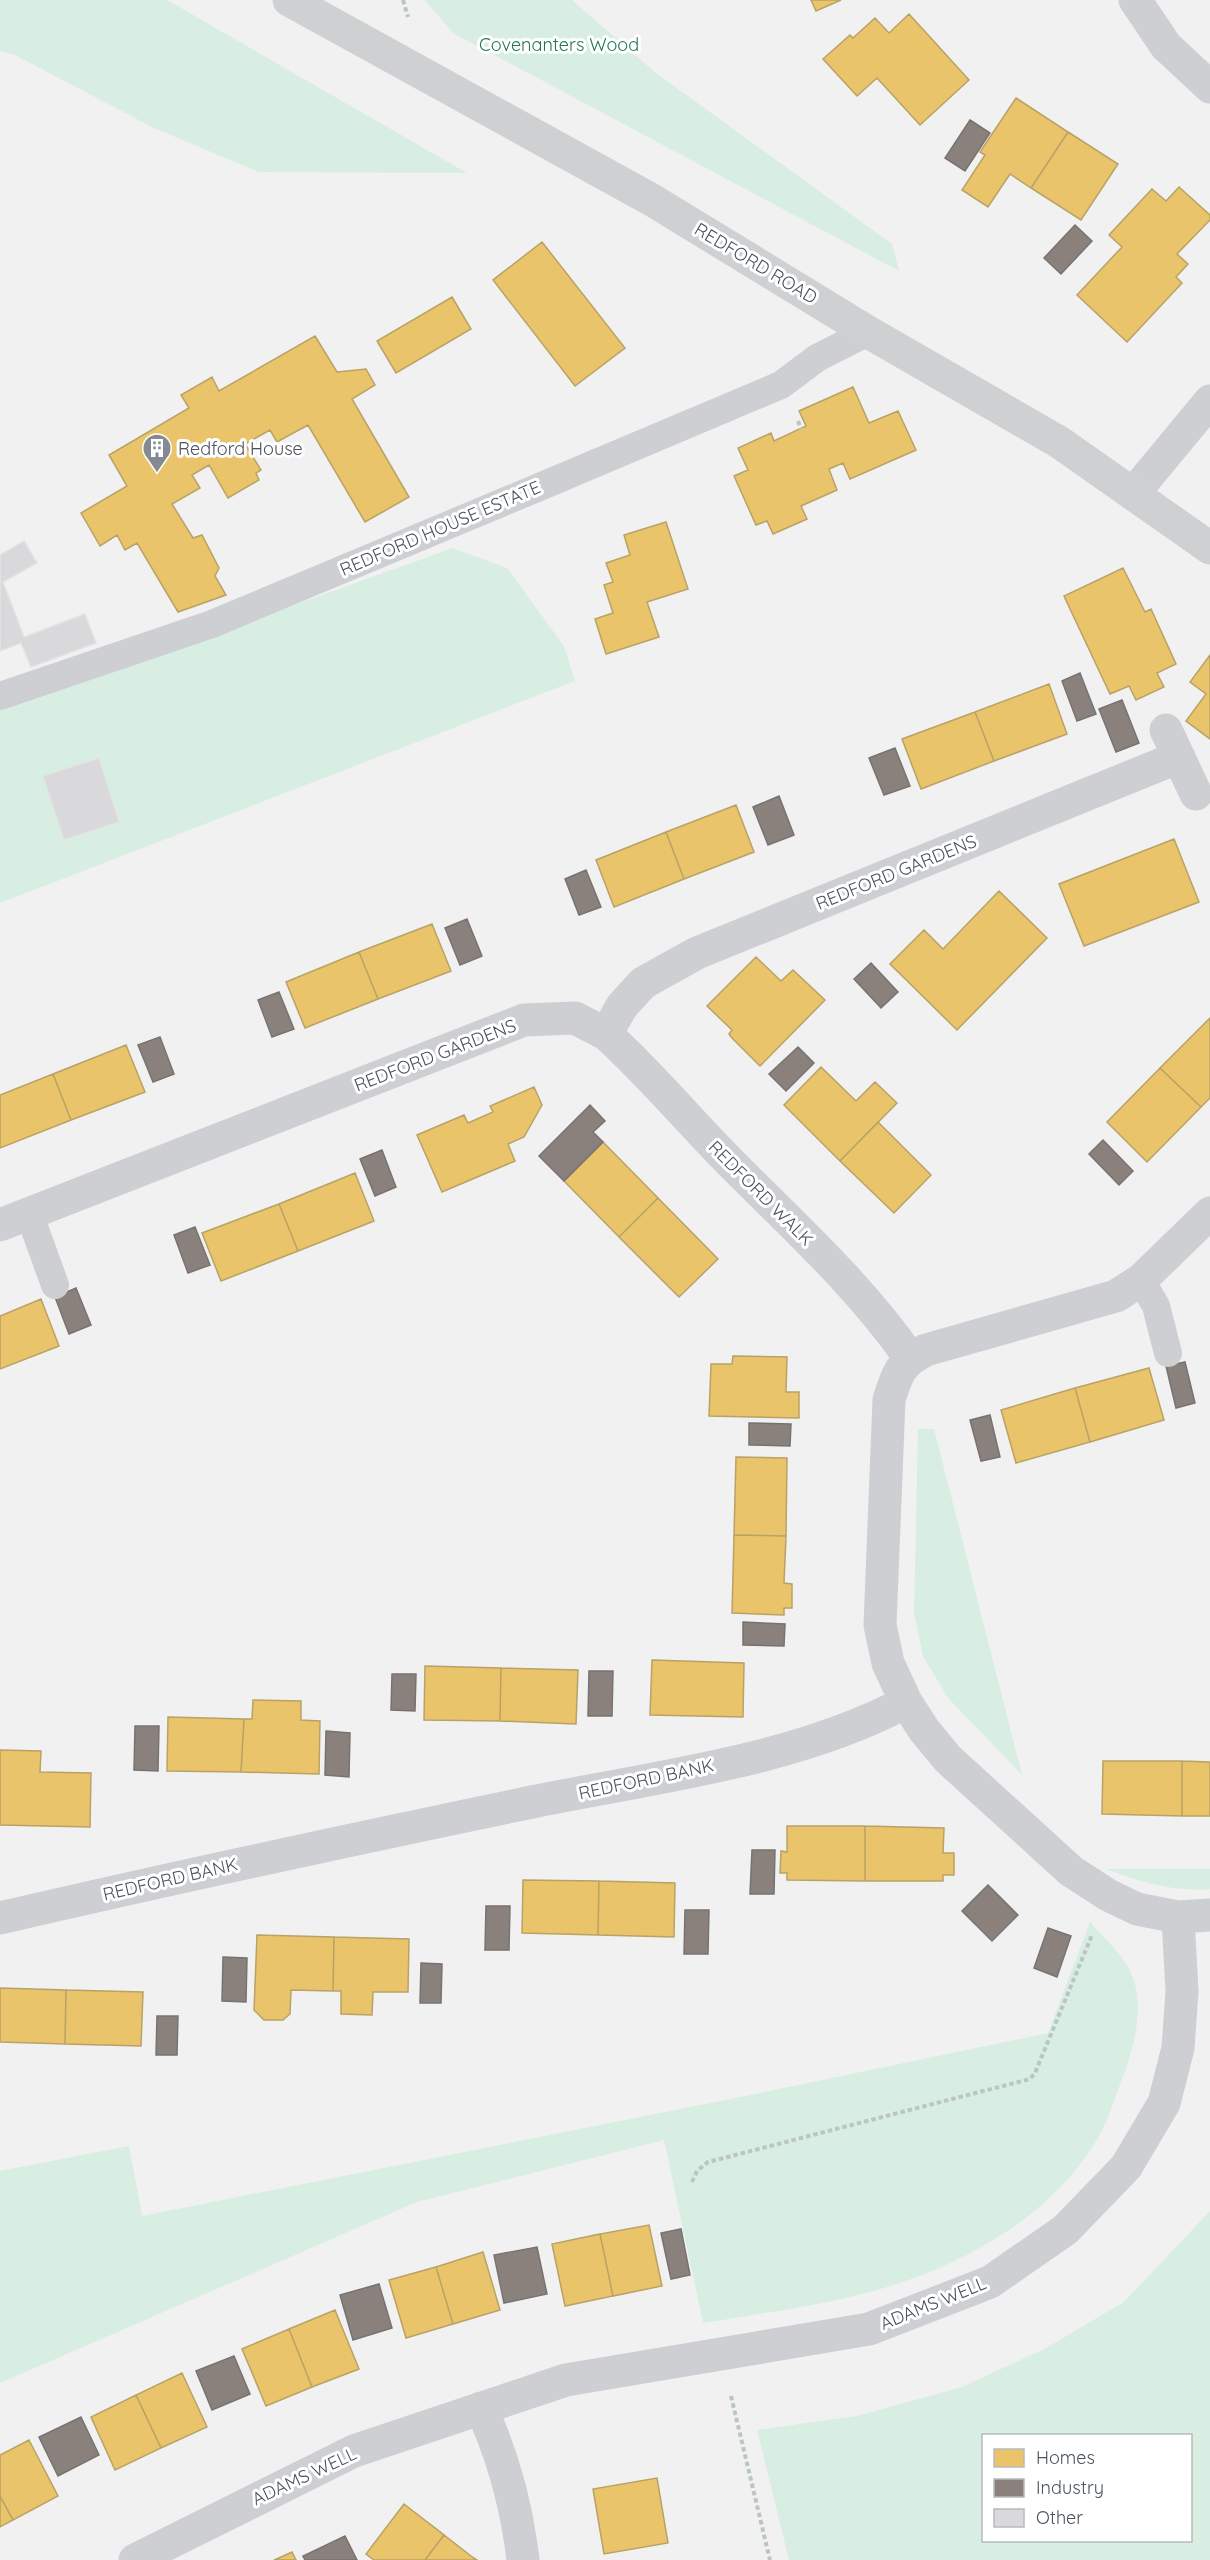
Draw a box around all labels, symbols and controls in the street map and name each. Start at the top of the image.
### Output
park label: Covenanters Wood [479,33,639,56]
street label: REDFORD ROAD [690,217,822,309]
building icon: Redford House [141,432,173,474]
place label: Redford House [178,437,303,460]
street label: REDFORD HOUSE ESTATE [336,475,544,581]
street label: REDFORD GARDENS [812,829,980,915]
street label: REDFORD GARDENS [351,1014,519,1096]
street label: REDFORD WALK [704,1136,818,1250]
street label: REDFORD BANK [576,1753,716,1805]
street label: REDFORD BANK [100,1852,240,1906]
street label: ADAMS WELL [876,2271,990,2335]
legend [982,2434,1192,2542]
street label: ADAMS WELL [248,2442,360,2510]
text: Homes [1036,2446,1095,2469]
text: Industry [1036,2476,1104,2499]
text: Other [1036,2506,1083,2529]

